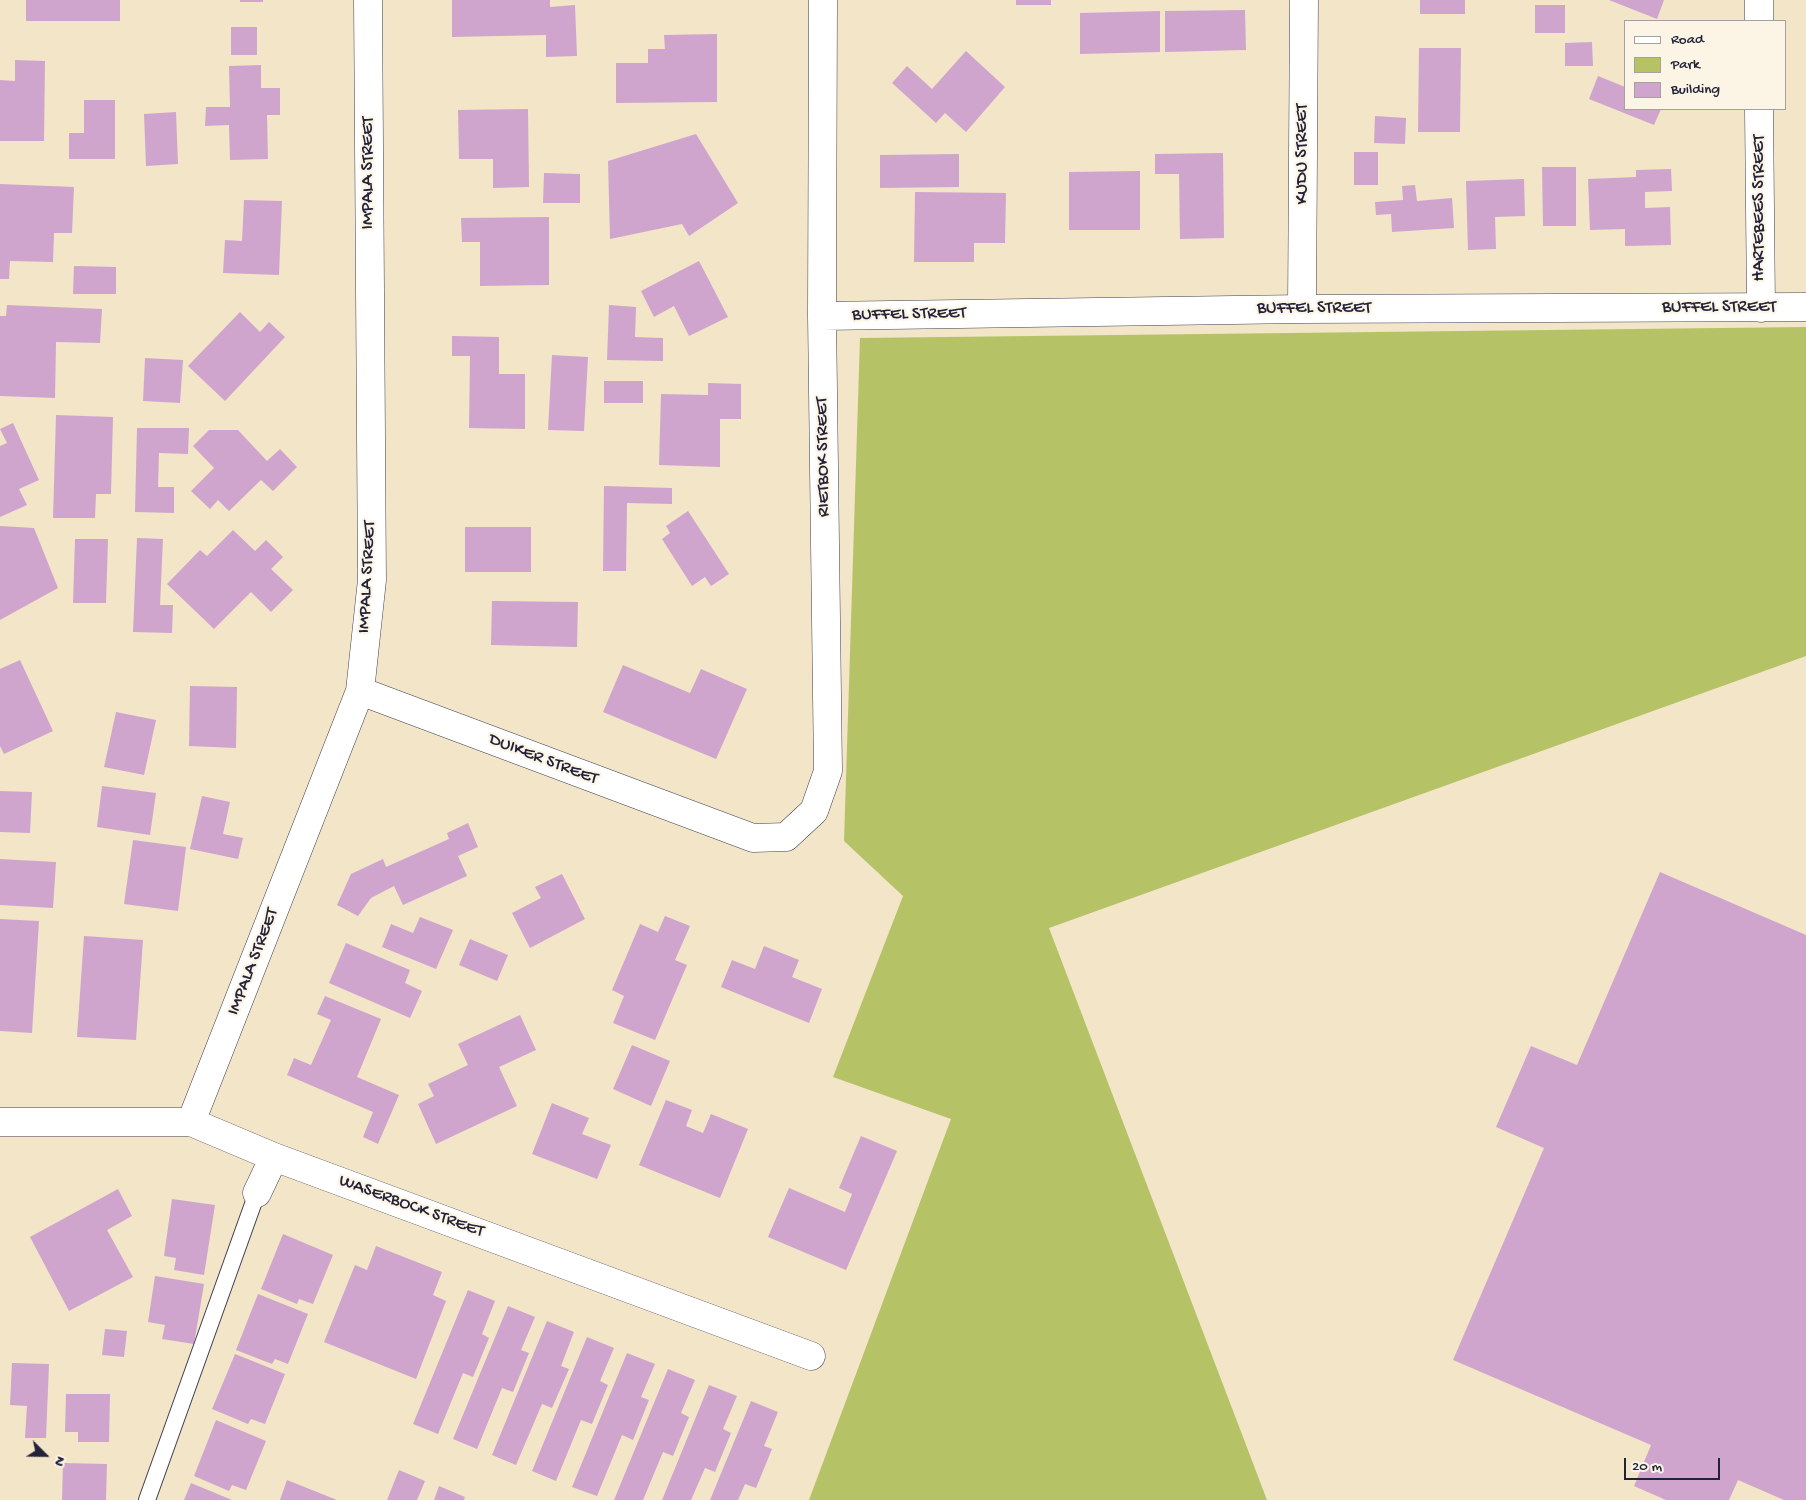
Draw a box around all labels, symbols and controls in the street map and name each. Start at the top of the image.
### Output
legend [1624,20,1786,110]
text: Road [1671,31,1704,49]
text: Park [1671,56,1700,74]
text: Building [1671,81,1720,99]
street label: KUDU STREET [1292,104,1314,204]
street label: IMPALA STREET [358,117,380,229]
street label: HARTEBEES STREET [1749,135,1771,281]
street label: BUFFEL STREET [1662,297,1776,319]
street label: BUFFEL STREET [1257,298,1371,320]
street label: BUFFEL STREET [852,303,966,327]
street label: RIETBOK STREET [812,397,836,517]
street label: IMPALA STREET [354,520,382,634]
street label: DUIKER STREET [485,729,601,791]
street label: IMPALA STREET [224,905,284,1019]
street label: WASERBOCK STREET [335,1171,487,1243]
north arrow [20,1430,70,1480]
scale bar [1626,1448,1722,1480]
text: N [50,1454,69,1469]
text: 20 m [1632,1458,1662,1476]

